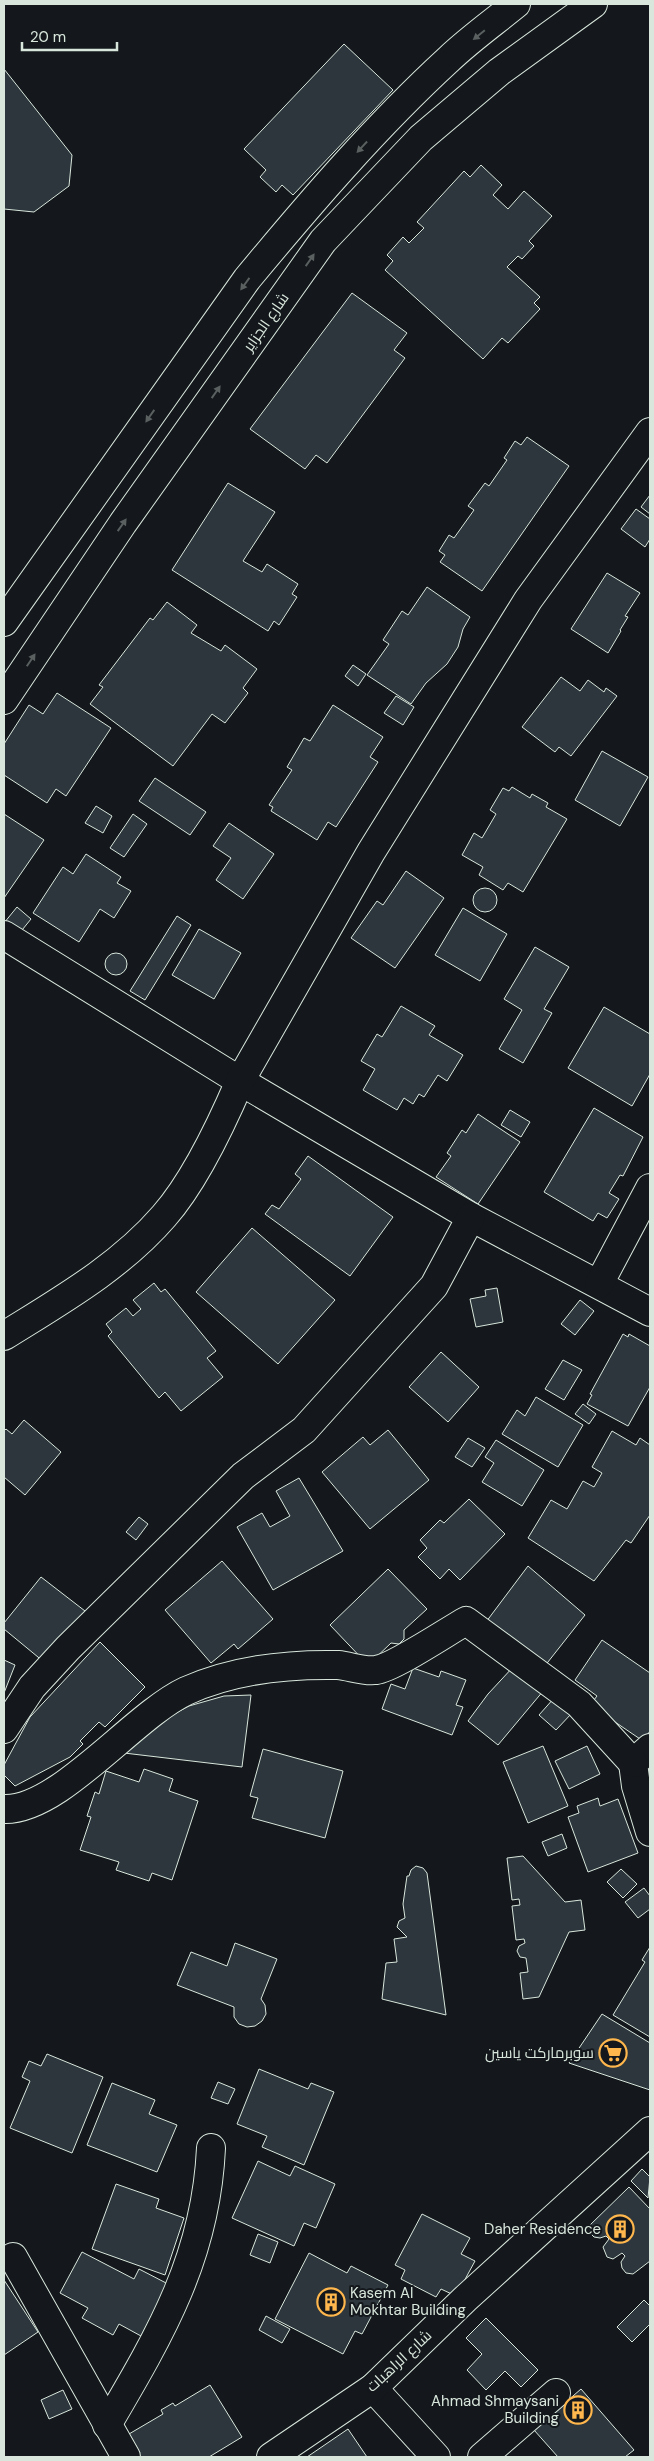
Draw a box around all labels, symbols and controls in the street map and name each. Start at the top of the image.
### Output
scale bar [22,20,118,52]
text: 20 m [30,27,66,47]
one-way arrow [472,29,485,40]
one-way arrow [356,141,368,153]
one-way arrow [305,253,315,267]
one-way arrow [240,277,250,291]
street label: شارع الجزاير [238,289,294,357]
one-way arrow [211,385,221,399]
one-way arrow [145,409,155,423]
one-way arrow [117,518,127,532]
one-way arrow [26,653,36,666]
supermarket icon: سوبرماركت ياسين [598,2038,628,2068]
place label: سوبرماركت ياسين [485,2043,594,2063]
building icon: Daher Residence [605,2214,635,2244]
place label: Daher Residence [484,2219,601,2239]
place label: Kasem Al Mokhtar Building [350,2283,466,2320]
building icon: Kasem Al Mokhtar Building [316,2287,346,2317]
street label: شارع الراهبات [362,2326,437,2397]
place label: Ahmad Shmaysani Building [431,2391,559,2428]
building icon: Ahmad Shmaysani Building [563,2395,593,2425]

